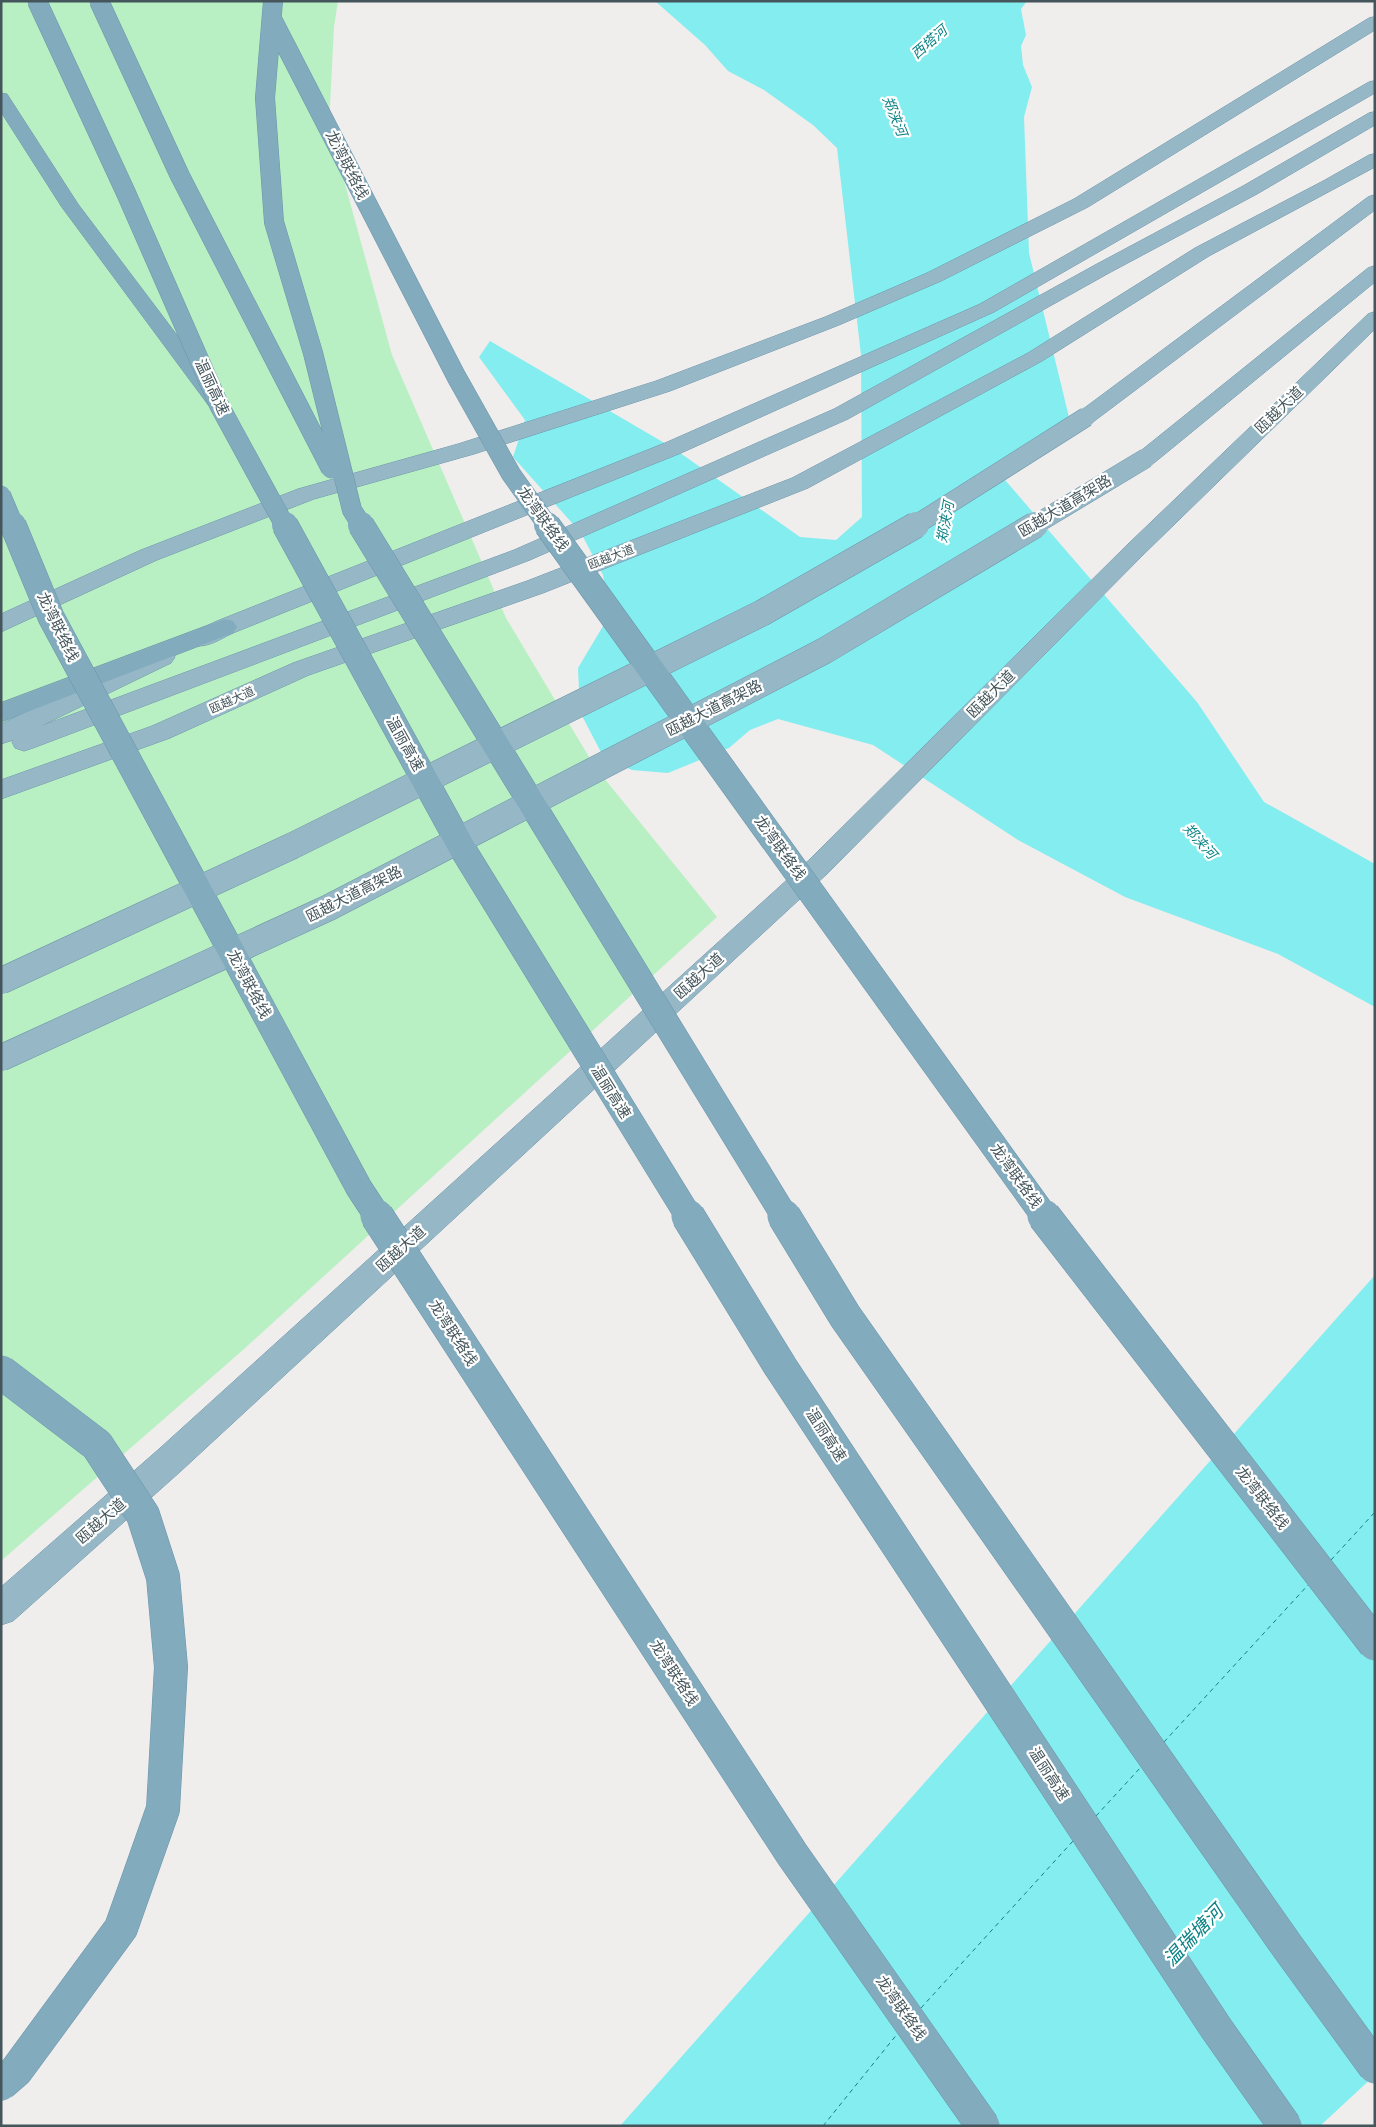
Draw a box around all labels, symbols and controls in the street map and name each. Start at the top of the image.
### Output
water label: 西塔河 [907,19,952,62]
water label: 郑浃河 [880,93,912,141]
street label: 龙湾联络线 [323,127,373,202]
street label: 温丽高速 [192,356,234,418]
street label: 瓯越大道 [1250,382,1306,437]
street label: 瓯越大道高架路 [1015,470,1114,540]
street label: 龙湾联络线 [514,483,573,554]
water label: 郑浃河 [932,497,957,544]
street label: 瓯越大道 [586,541,636,572]
street label: 龙湾联络线 [34,589,83,664]
street label: 瓯越大道 [963,666,1018,721]
street label: 瓯越大道高架路 [663,675,764,739]
street label: 瓯越大道 [207,683,257,716]
street label: 温丽高速 [383,713,428,774]
street label: 龙湾联络线 [751,812,810,883]
water label: 郑浃河 [1180,819,1223,864]
street label: 瓯越大道高架路 [303,861,404,925]
street label: 龙湾联络线 [224,946,275,1021]
street label: 瓯越大道 [670,948,727,1002]
street label: 温丽高速 [588,1061,635,1122]
street label: 龙湾联络线 [987,1140,1046,1211]
street label: 瓯越大道 [372,1221,429,1275]
street label: 龙湾联络线 [426,1296,482,1369]
street label: 温丽高速 [803,1404,851,1465]
street label: 龙湾联络线 [1233,1462,1293,1532]
street label: 瓯越大道 [72,1494,129,1547]
street label: 龙湾联络线 [647,1636,703,1709]
street label: 温丽高速 [1026,1743,1074,1804]
water label: 温瑞塘河 [1158,1896,1230,1970]
street label: 龙湾联络线 [873,1972,931,2043]

